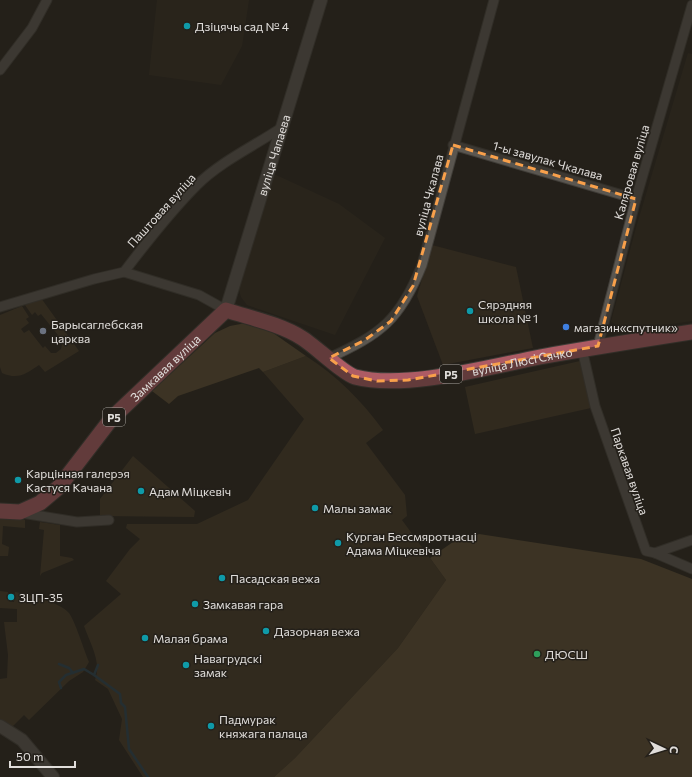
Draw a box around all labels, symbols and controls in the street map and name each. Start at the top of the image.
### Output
place label: Дзіцячы сад № 4 [195,19,289,33]
marker: Дзіцячы сад № 4 [182,21,192,31]
street label: вуліца Чапаева [254,113,292,197]
street label: Каляровая вуліца [611,123,651,221]
street label: 1-ы завулак Чкалава [491,138,605,182]
street label: вуліца Чкалава [410,153,446,237]
street label: Паштовая вуліца [124,170,198,250]
place label: Сярэдняя школа № 1 [478,297,538,325]
marker: Сярэдняя школа № 1 [465,306,475,316]
place label: Барысаглебская царква [51,317,143,345]
place label: магазин«спутник» [574,320,678,334]
marker: магазин«спутник» [561,322,571,332]
marker: Барысаглебская царква [38,326,48,336]
street label: Замкавая вуліца [127,331,203,404]
street label: вуліца Люсі Сячко [471,345,573,378]
road number: Р5 [440,365,462,383]
road number: Р5 [103,408,125,426]
street label: Паркавая вуліца [609,426,651,516]
place label: Карцінная галерэя Кастуся Качана [26,466,130,494]
marker: Карцінная галерэя Кастуся Качана [13,475,23,485]
place label: Адам Міцкевіч [149,484,231,498]
marker: Адам Міцкевіч [136,486,146,496]
place label: Малы замак [323,501,392,515]
marker: Малы замак [310,503,320,513]
place label: Курган Бессмяротнасці Адама Міцкевіча [346,529,477,557]
marker: Курган Бессмяротнасці Адама Міцкевіча [333,538,343,548]
place label: Пасадская вежа [230,571,320,585]
marker: Пасадская вежа [217,573,227,583]
place label: 3ЦП-35 [19,590,63,604]
marker: 3ЦП-35 [6,592,16,602]
place label: Замкавая гара [203,597,283,611]
marker: Замкавая гара [190,599,200,609]
place label: Дазорная вежа [274,624,360,638]
marker: Дазорная вежа [261,626,271,636]
place label: Малая брама [153,631,228,645]
marker: Малая брама [140,633,150,643]
place label: ДЮСШ [545,647,588,661]
marker: ДЮСШ [532,649,542,659]
place label: Навагрудскі замак [194,651,262,679]
marker: Навагрудскі замак [181,660,191,670]
place label: Падмурак княжага палаца [219,712,308,740]
marker: Падмурак княжага палаца [206,721,216,731]
north arrow [644,729,684,769]
scale bar [10,743,75,769]
text: С [668,746,681,754]
text: 50 m [16,749,44,763]

